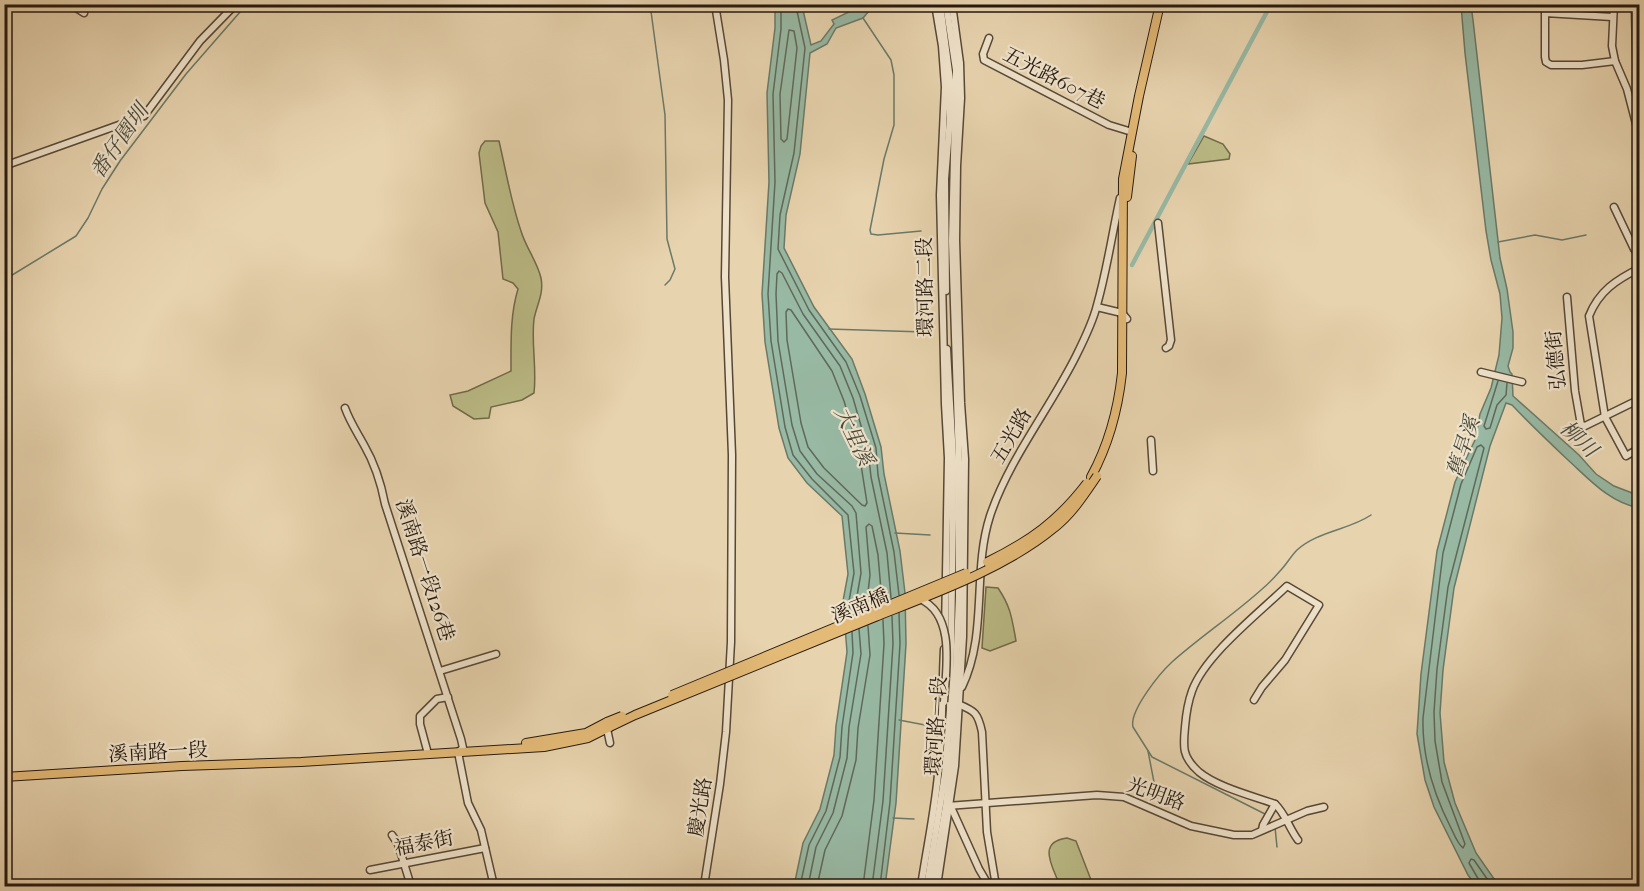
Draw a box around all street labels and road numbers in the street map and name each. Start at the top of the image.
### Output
street label: 五光路607巷 [999,42,1109,114]
street label: 環河路二段 [913,237,937,337]
street label: 弘德街 [1542,329,1570,391]
street label: 五光路 [986,404,1036,468]
street label: 溪南路一段126巷 [391,496,459,644]
street label: 溪南橋 [828,584,892,628]
street label: 環河路一段 [921,675,951,777]
street label: 溪南路一段 [107,738,209,766]
street label: 光明路 [1124,773,1188,815]
street label: 慶光路 [684,776,716,838]
street label: 福泰街 [392,826,456,860]

